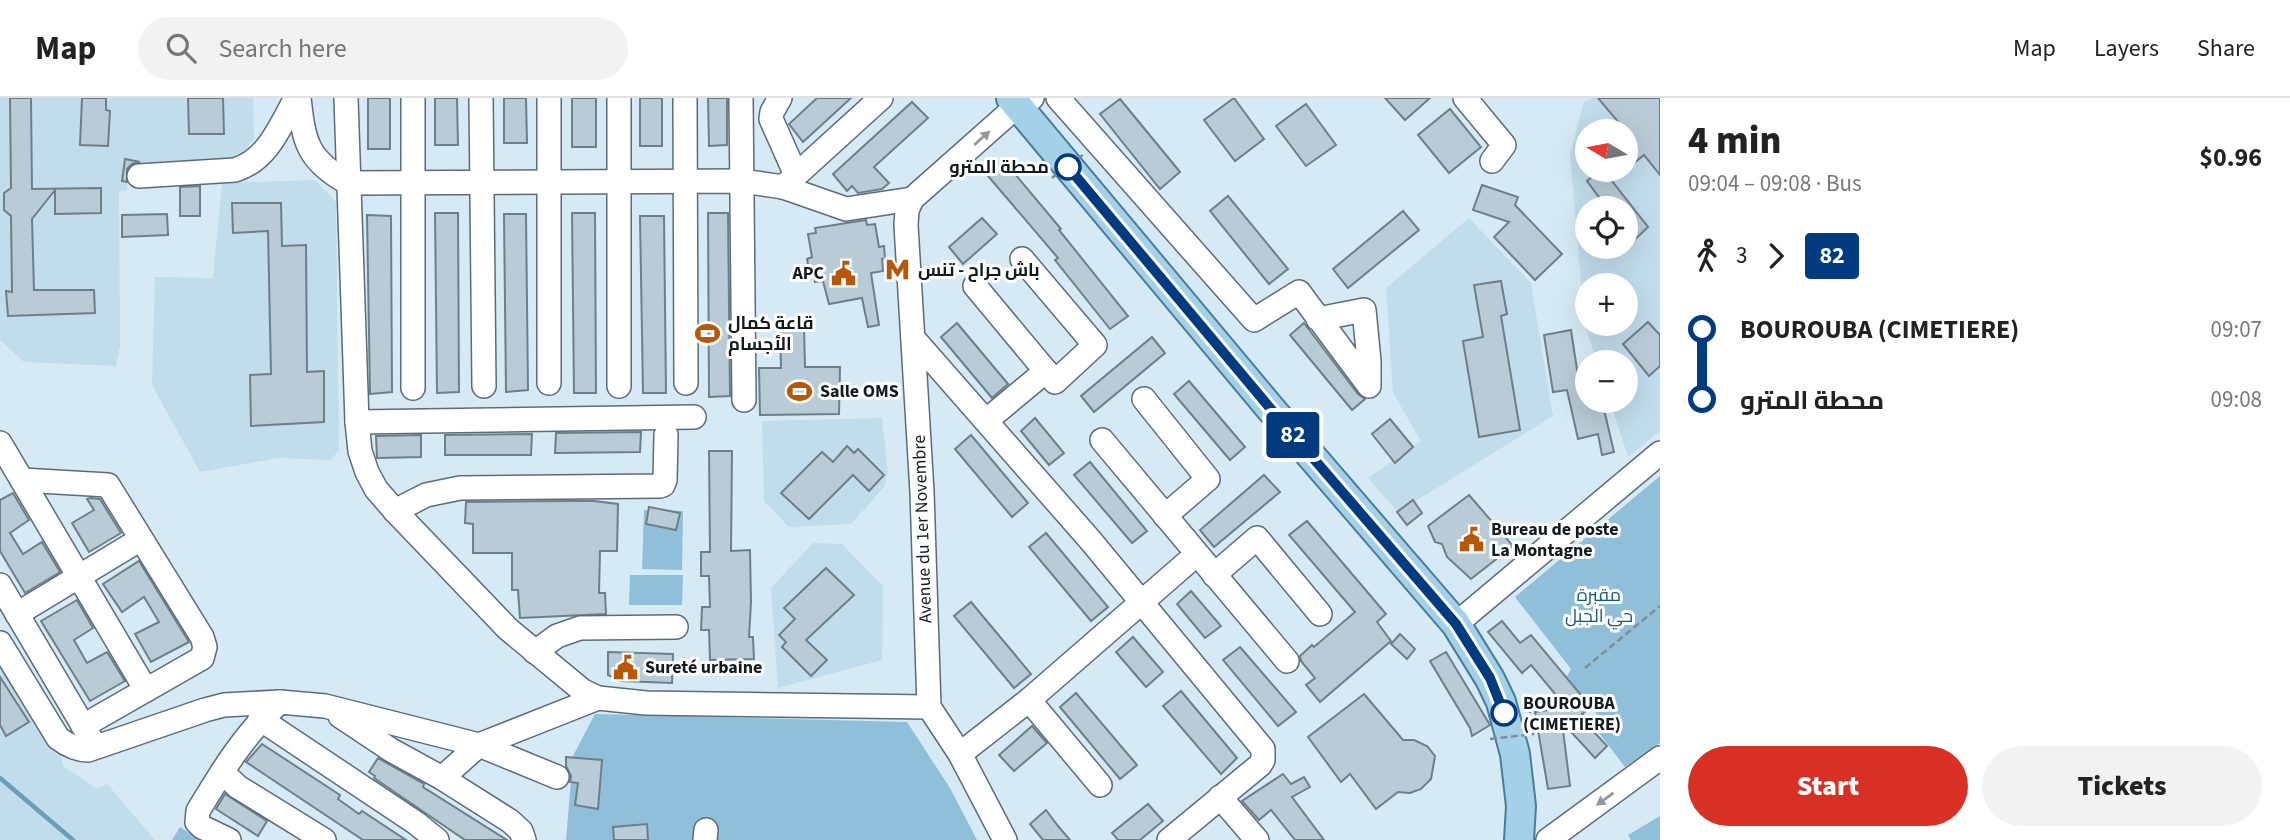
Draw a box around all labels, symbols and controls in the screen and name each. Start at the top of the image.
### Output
search box [138,17,628,80]
text: Map [35,25,96,72]
icon: search [162,29,200,67]
text: Search here [218,30,347,67]
text: Map [2013,31,2056,66]
text: Layers [2094,31,2159,66]
text: Share [2197,31,2255,66]
text: 4 min [1688,114,1781,168]
north arrow [1575,119,1638,182]
map controls [1575,119,1638,413]
one-way arrow [973,131,990,146]
text: $0.96 [2199,139,2262,176]
marker: محطة المترو [1055,154,1081,180]
place label: محطة المترو [949,155,1049,180]
text: 09:04 – 09:08 · Bus [1688,167,1862,200]
button: locate [1575,196,1638,259]
icon: walk [1688,237,1726,275]
icon: forward [1757,237,1795,275]
text: 82 [1819,238,1845,273]
text: 3 [1736,239,1747,272]
metro station icon: باش جراح - تنس [884,256,912,284]
place label: باش جراح - تنس [918,258,1040,283]
public building icon: APC [830,259,858,287]
place label: APC [791,261,825,286]
button: + [1575,273,1638,336]
place label: قاعة كمال الأجسام [728,311,814,357]
text: BOUROUBA (CIMETIERE) [1740,311,2019,348]
text: 09:07 [2211,313,2262,346]
sports icon: قاعة كمال الأجسام [694,319,722,347]
button: − [1575,350,1638,413]
sports icon: Salle OMS [786,377,814,405]
place label: Salle OMS [820,379,899,404]
text: محطة المترو [1740,382,1884,419]
text: 09:08 [2211,383,2262,416]
line badge: 82 [1262,412,1324,458]
text: 82 [1280,417,1306,452]
street label: Avenue du 1er Novembre [907,434,938,624]
place label: Bureau de poste La Montagne [1491,517,1619,563]
public building icon: Bureau de poste La Montagne [1457,525,1485,553]
park label: مقبرة حي الجبل [1565,583,1633,630]
public building icon: Sureté urbaine [611,653,639,681]
place label: Sureté urbaine [645,655,762,680]
place label: BOUROUBA (CIMETIERE) [1523,691,1621,737]
marker: BOUROUBA (CIMETIERE) [1491,700,1517,726]
button: Start [1688,746,1968,826]
button: Tickets [1982,746,2262,826]
one-way arrow [1596,791,1614,805]

